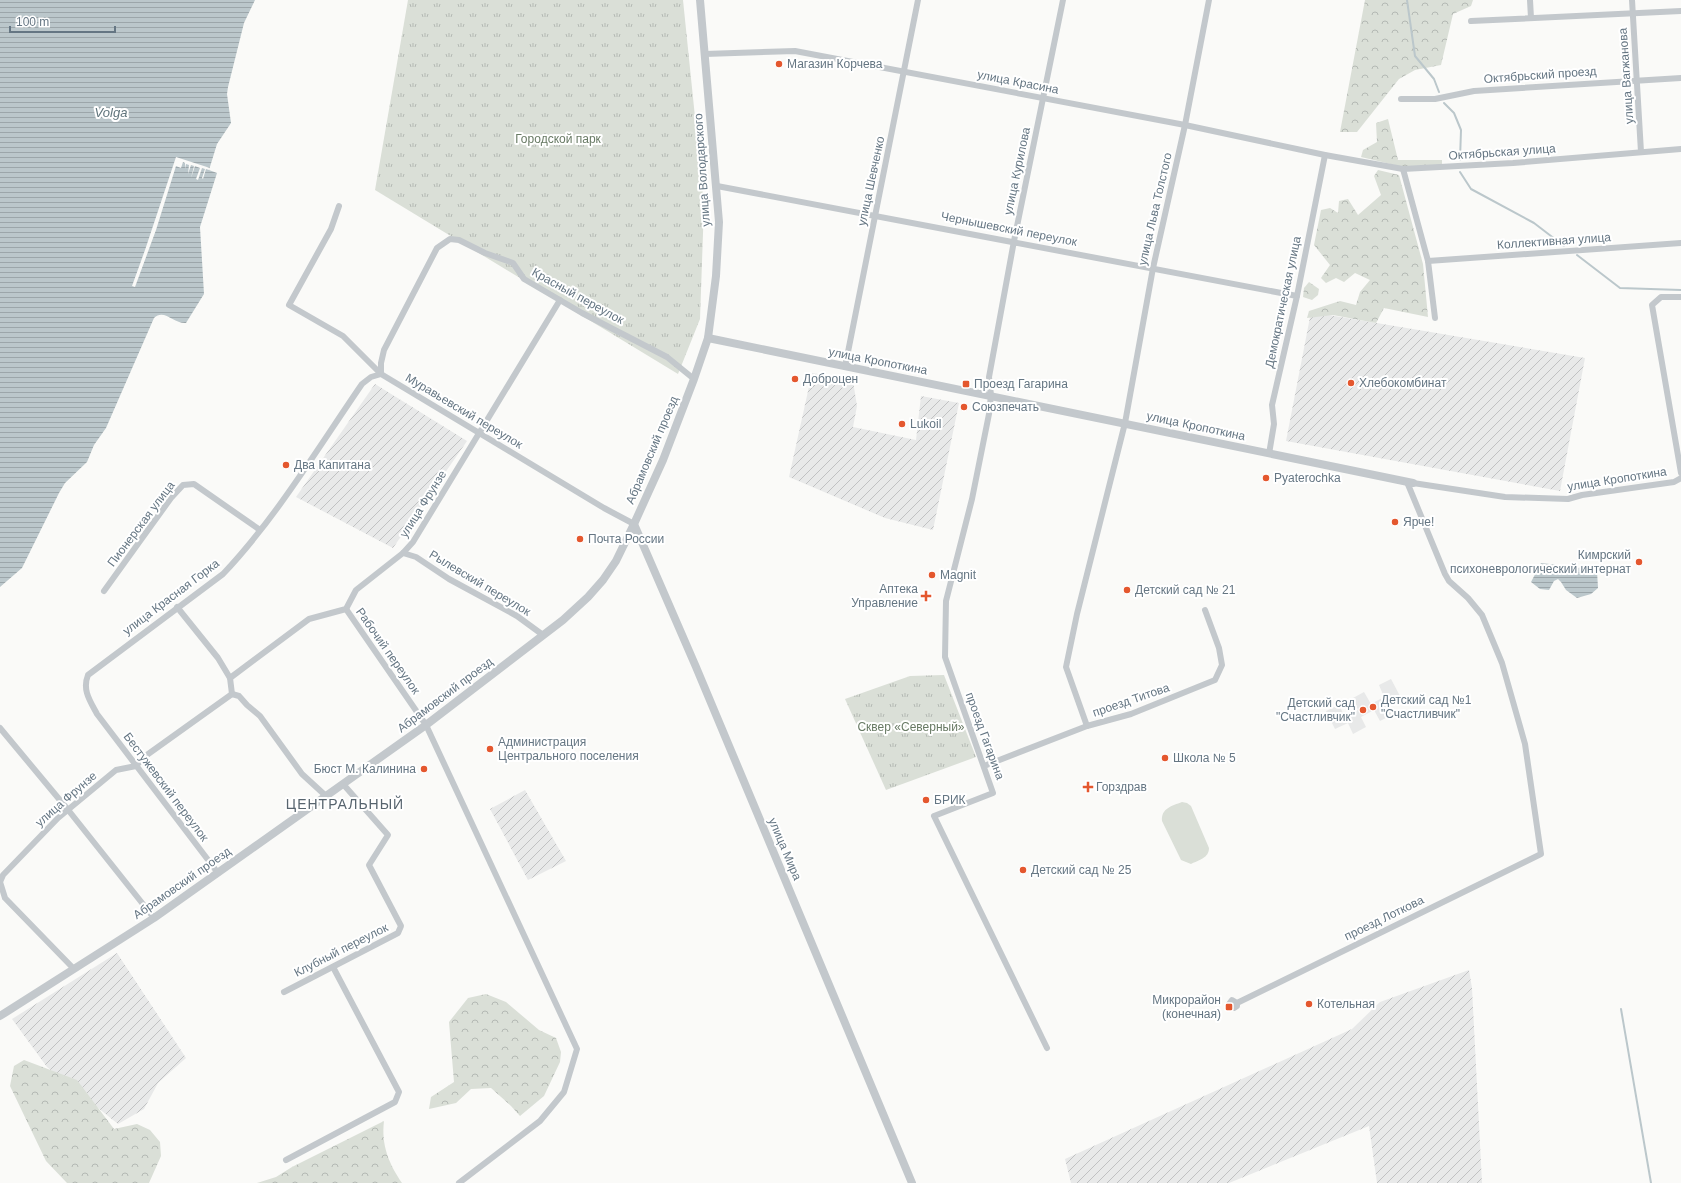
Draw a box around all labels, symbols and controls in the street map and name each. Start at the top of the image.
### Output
scale bar [10,8,115,34]
text: 100 m [16,15,49,29]
street label: улица Вагжанова [1616,27,1636,125]
place label: Магазин Корчева [787,57,883,71]
marker: Магазин Корчева [774,59,784,69]
street label: Октябрьский проезд [1483,64,1597,86]
street label: улица Красина [976,67,1060,97]
water label: Volga [95,105,127,120]
street label: улица Володарского [691,113,713,227]
street label: улица Курилова [1001,126,1033,216]
park label: Городской парк [515,132,602,146]
street label: улица Шевченко [855,135,887,227]
street label: Октябрьская улица [1448,141,1556,163]
street label: улица Льва Толстого [1135,151,1175,267]
street label: Чернышевский переулок [940,209,1079,249]
street label: Коллективная улица [1497,230,1612,252]
street label: Демократическая улица [1262,235,1304,369]
street label: Красный переулок [530,265,627,327]
street label: улица Кропоткина [827,345,929,378]
street label: Муравьевский переулок [403,370,526,452]
place label: Доброцен [803,372,858,386]
marker: Доброцен [790,374,800,384]
place label: Хлебокомбинат [1359,376,1447,390]
place label: Проезд Гагарина [974,377,1068,391]
marker: Хлебокомбинат [1346,378,1356,388]
marker: Проезд Гагарина [961,379,971,389]
street label: Абрамовский проезд [623,394,681,506]
place label: Союзпечать [972,400,1039,414]
marker: Союзпечать [959,402,969,412]
street label: улица Кропоткина [1145,409,1247,443]
place label: Lukoil [910,417,941,431]
marker: Lukoil [897,419,907,429]
place label: Два Капитана [294,458,371,472]
marker: Два Капитана [281,460,291,470]
street label: улица Кропоткина [1566,464,1668,494]
street label: улица Фрунзе [397,468,449,540]
place label: Pyaterochka [1274,471,1341,485]
marker: Pyaterochka [1261,473,1271,483]
street label: Пионерская улица [104,478,178,569]
place label: Ярче! [1403,515,1434,529]
marker: Ярче! [1390,517,1400,527]
place label: Почта России [588,532,664,546]
marker: Почта России [575,534,585,544]
street label: Рылевский переулок [427,547,534,619]
place label: Кимрский психоневрологический интернат [1450,548,1631,576]
street label: улица Красная Горка [120,556,222,638]
marker: Кимрский психоневрологический интернат [1634,557,1644,567]
place label: Magnit [940,568,977,582]
marker: Magnit [927,570,937,580]
place label: Аптека Управление [851,582,918,610]
place label: Детский сад № 21 [1135,583,1236,597]
marker: Детский сад № 21 [1122,585,1132,595]
marker: Аптека Управление [921,591,931,601]
street label: Рабочий переулок [353,605,423,697]
street label: Абрамовский проезд [395,655,495,735]
street label: проезд Титова [1091,680,1172,720]
street label: проезд Гагарина [963,690,1007,782]
place label: Детский сад №1 "Счастливчик" [1381,693,1472,721]
place label: Детский сад "Счастливчик" [1276,696,1355,724]
marker: Детский сад №1 "Счастливчик" [1368,702,1378,712]
marker: Детский сад "Счастливчик" [1358,705,1368,715]
park label: Сквер «Северный» [857,720,965,734]
street label: Бестужевский переулок [121,730,212,845]
place label: Администрация Центрального поселения [498,735,639,763]
marker: Администрация Центрального поселения [485,744,495,754]
place label: Школа № 5 [1173,751,1236,765]
marker: Школа № 5 [1160,753,1170,763]
place label: Бюст М. Калинина [314,762,416,776]
marker: Бюст М. Калинина [419,764,429,774]
street label: улица Фрунзе [32,768,100,829]
place label: Горздрав [1096,780,1147,794]
marker: Горздрав [1083,782,1093,792]
place label: БРИК [934,793,966,807]
district label: ЦЕНТРАЛЬНЫЙ [286,795,404,812]
marker: БРИК [921,795,931,805]
street label: улица Мира [766,816,805,883]
street label: Абрамовский проезд [131,844,233,922]
place label: Детский сад № 25 [1031,863,1132,877]
marker: Детский сад № 25 [1018,865,1028,875]
street label: проезд Лоткова [1342,893,1426,943]
street label: Клубный переулок [292,920,391,980]
place label: Микрорайон (конечная) [1152,993,1221,1021]
place label: Котельная [1317,997,1375,1011]
marker: Котельная [1304,999,1314,1009]
marker: Микрорайон (конечная) [1224,1002,1234,1012]

